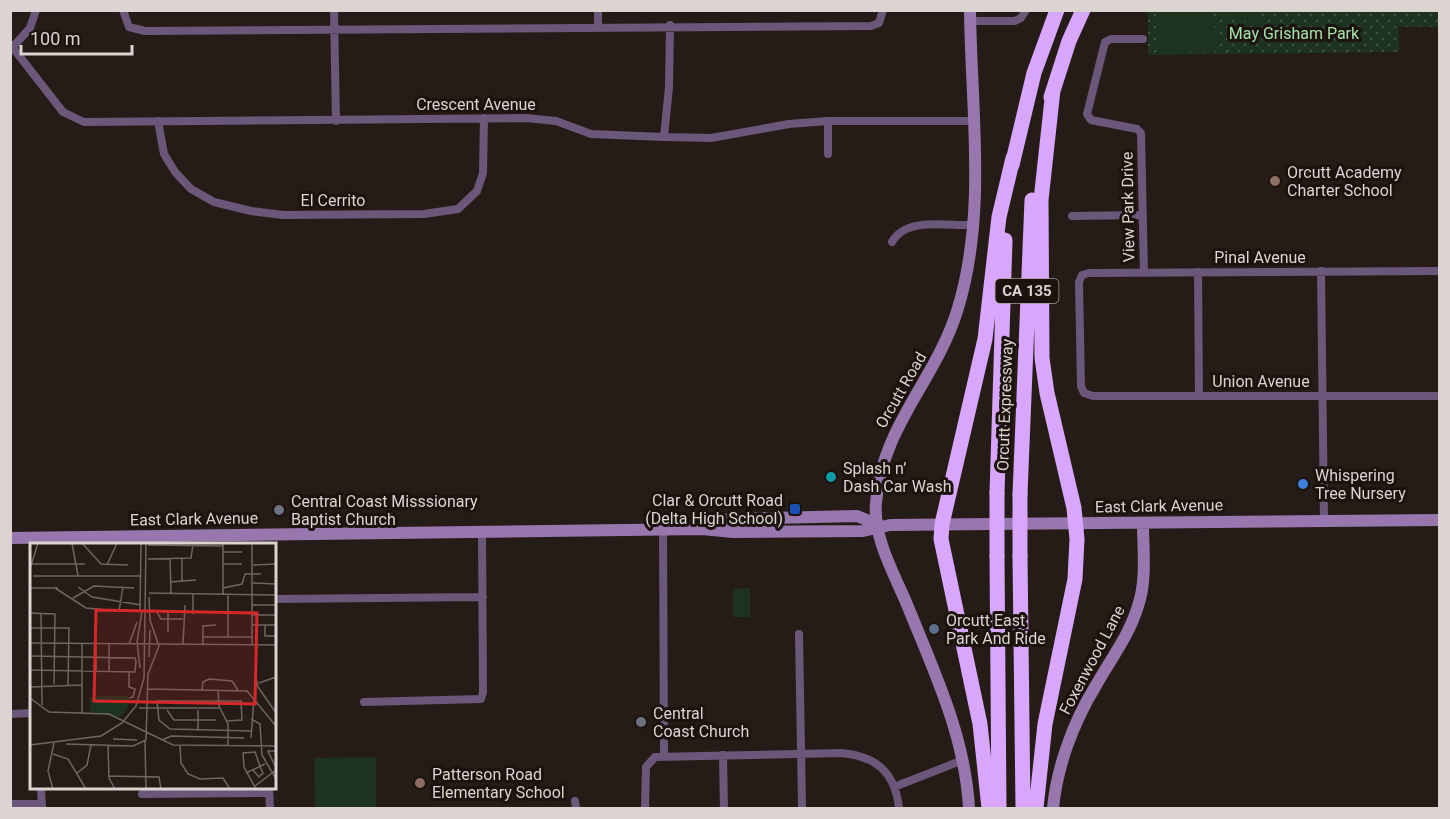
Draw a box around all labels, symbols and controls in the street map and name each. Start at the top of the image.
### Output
scale bar [21,18,132,56]
park label: May Grisham Park [1229,24,1360,43]
text: 100 m [30,28,81,49]
street label: Crescent Avenue [416,95,536,114]
street label: View Park Drive [1118,151,1138,263]
place label: Orcutt Academy Charter School [1287,163,1402,200]
marker: Orcutt Academy Charter School [1268,174,1282,188]
street label: El Cerrito [301,191,365,210]
street label: Pinal Avenue [1214,248,1306,267]
road number: CA 135 [996,279,1058,303]
street label: Orcutt Expressway [993,338,1017,471]
street label: Orcutt Road [872,349,930,431]
street label: Union Avenue [1212,372,1310,391]
place label: Splash n’ Dash Car Wash [843,459,951,496]
place label: Whispering Tree Nursery [1315,466,1406,503]
marker: Splash n’ Dash Car Wash [824,470,838,484]
marker: Whispering Tree Nursery [1296,477,1310,491]
place label: Clar & Orcutt Road (Delta High School) [645,491,783,528]
place label: Central Coast Misssionary Baptist Church [291,492,478,529]
street label: East Clark Avenue [1095,495,1223,517]
marker: Clar & Orcutt Road (Delta High School) [788,502,802,516]
marker: Central Coast Misssionary Baptist Church [272,503,286,517]
street label: East Clark Avenue [130,508,258,530]
inset map [30,543,276,789]
street label: Foxenwood Lane [1055,602,1129,718]
place label: Orcutt East Park And Ride [946,611,1046,648]
marker: Orcutt East Park And Ride [927,622,941,636]
place label: Central Coast Church [653,704,749,741]
marker: Central Coast Church [634,715,648,729]
place label: Patterson Road Elementary School [432,765,565,802]
marker: Patterson Road Elementary School [413,776,427,790]

